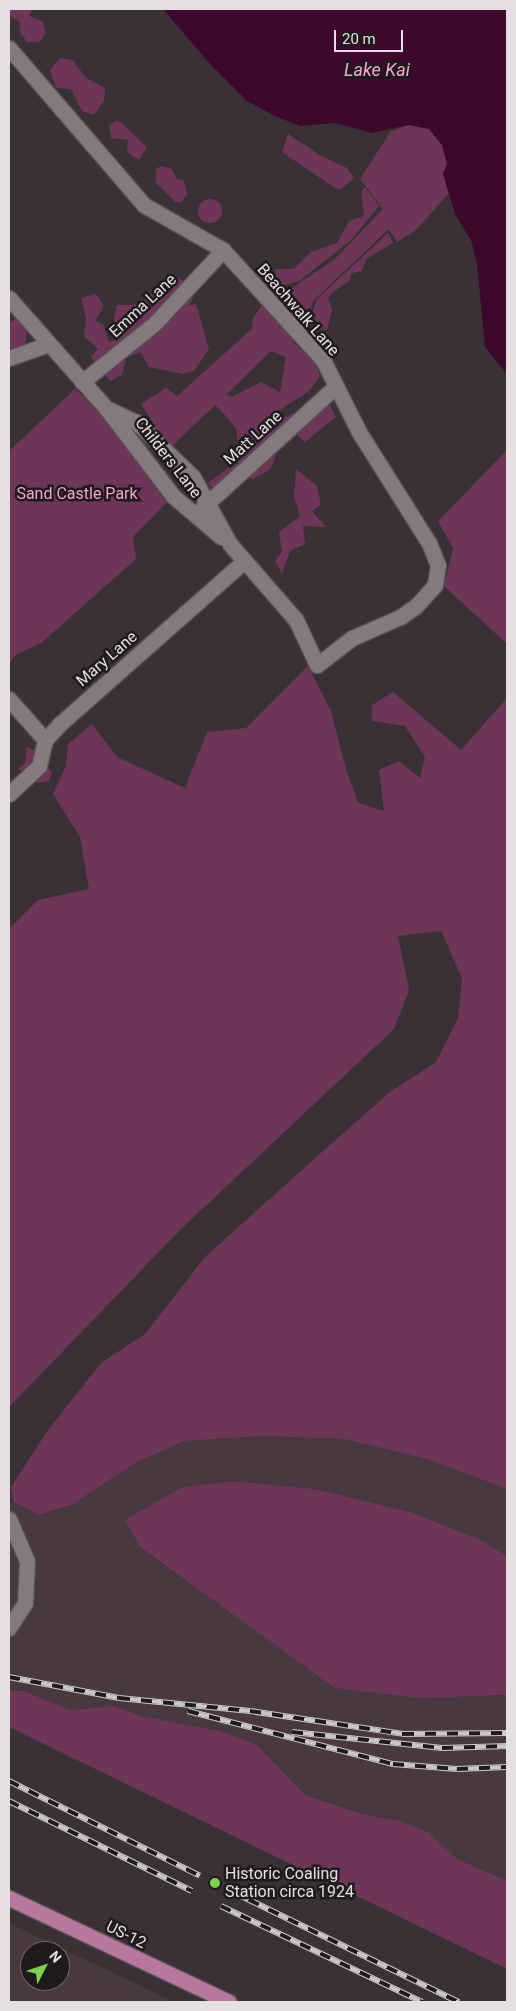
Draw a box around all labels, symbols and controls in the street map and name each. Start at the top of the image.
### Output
scale bar [336,20,405,52]
text: 20 m [342,30,376,48]
water label: Lake Kai [344,59,410,81]
street label: Beachwalk Lane [253,260,343,360]
street label: Emma Lane [106,270,180,342]
street label: Matt Lane [220,407,286,469]
street label: Childers Lane [131,414,205,502]
park label: Sand Castle Park [16,484,138,504]
street label: Mary Lane [73,627,141,691]
place label: Historic Coaling Station circa 1924 [225,1864,354,1902]
marker: Historic Coaling Station circa 1924 [209,1877,221,1889]
street label: US-12 [103,1917,149,1953]
north arrow [20,1941,70,1991]
text: N [46,1948,65,1966]

